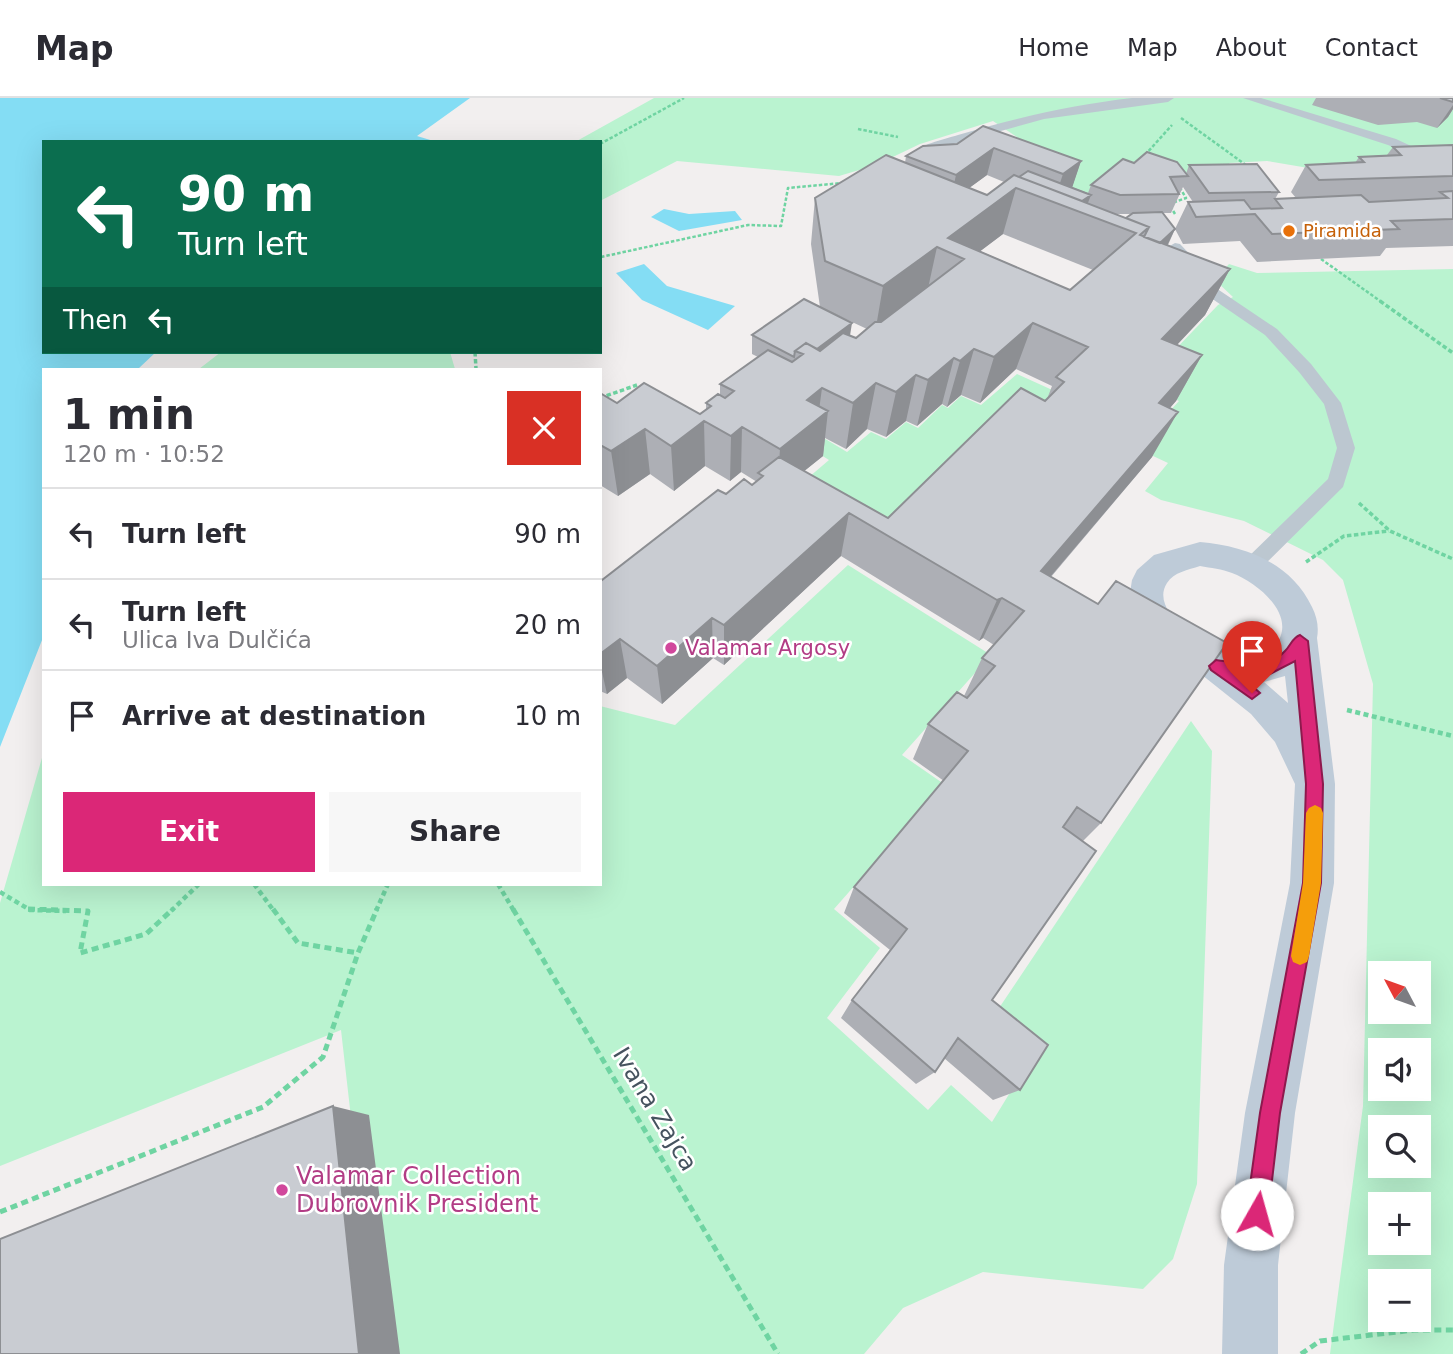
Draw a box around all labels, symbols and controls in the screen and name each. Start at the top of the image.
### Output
text: Map [35,29,114,68]
text: Home [1018,34,1089,62]
text: Map [1127,34,1178,62]
text: About [1216,34,1287,62]
text: Contact [1325,34,1418,62]
text: 90 m [178,166,314,223]
icon: left [63,168,154,259]
place label: Piramida [1303,220,1382,241]
marker: Piramida [1281,223,1297,239]
text: Turn left [178,225,308,263]
icon: left [142,301,180,339]
text: Then [63,305,128,335]
text: 1 min [63,390,195,439]
button: close [507,391,581,465]
text: 120 m · 10:52 [63,441,225,467]
icon: left [63,515,101,553]
text: Turn left [122,519,246,549]
text: 90 m [514,519,581,549]
text: Turn left [122,597,246,627]
icon: left [63,606,101,644]
text: 20 m [514,610,581,640]
pin [1222,621,1282,693]
text: Ulica Iva Dulčića [122,627,312,653]
icon: arrive [1233,632,1271,670]
place label: Valamar Argosy [685,636,850,660]
marker: Valamar Argosy [663,640,679,656]
icon: arrive [63,697,101,735]
text: Arrive at destination [122,701,426,731]
text: 10 m [514,701,581,731]
button: Exit [63,792,315,872]
button: Share [329,792,581,872]
north arrow [1368,961,1432,1024]
map controls [1368,961,1431,1332]
button: sound [1368,1038,1431,1101]
street label: Ivana Zajca [607,1042,703,1176]
button: search [1368,1115,1431,1178]
place label: Valamar Collection Dubrovnik President [296,1162,539,1218]
position arrow [1220,1177,1294,1251]
marker: Valamar Collection Dubrovnik President [274,1182,290,1198]
button: + [1368,1192,1431,1255]
button: − [1368,1269,1431,1332]

